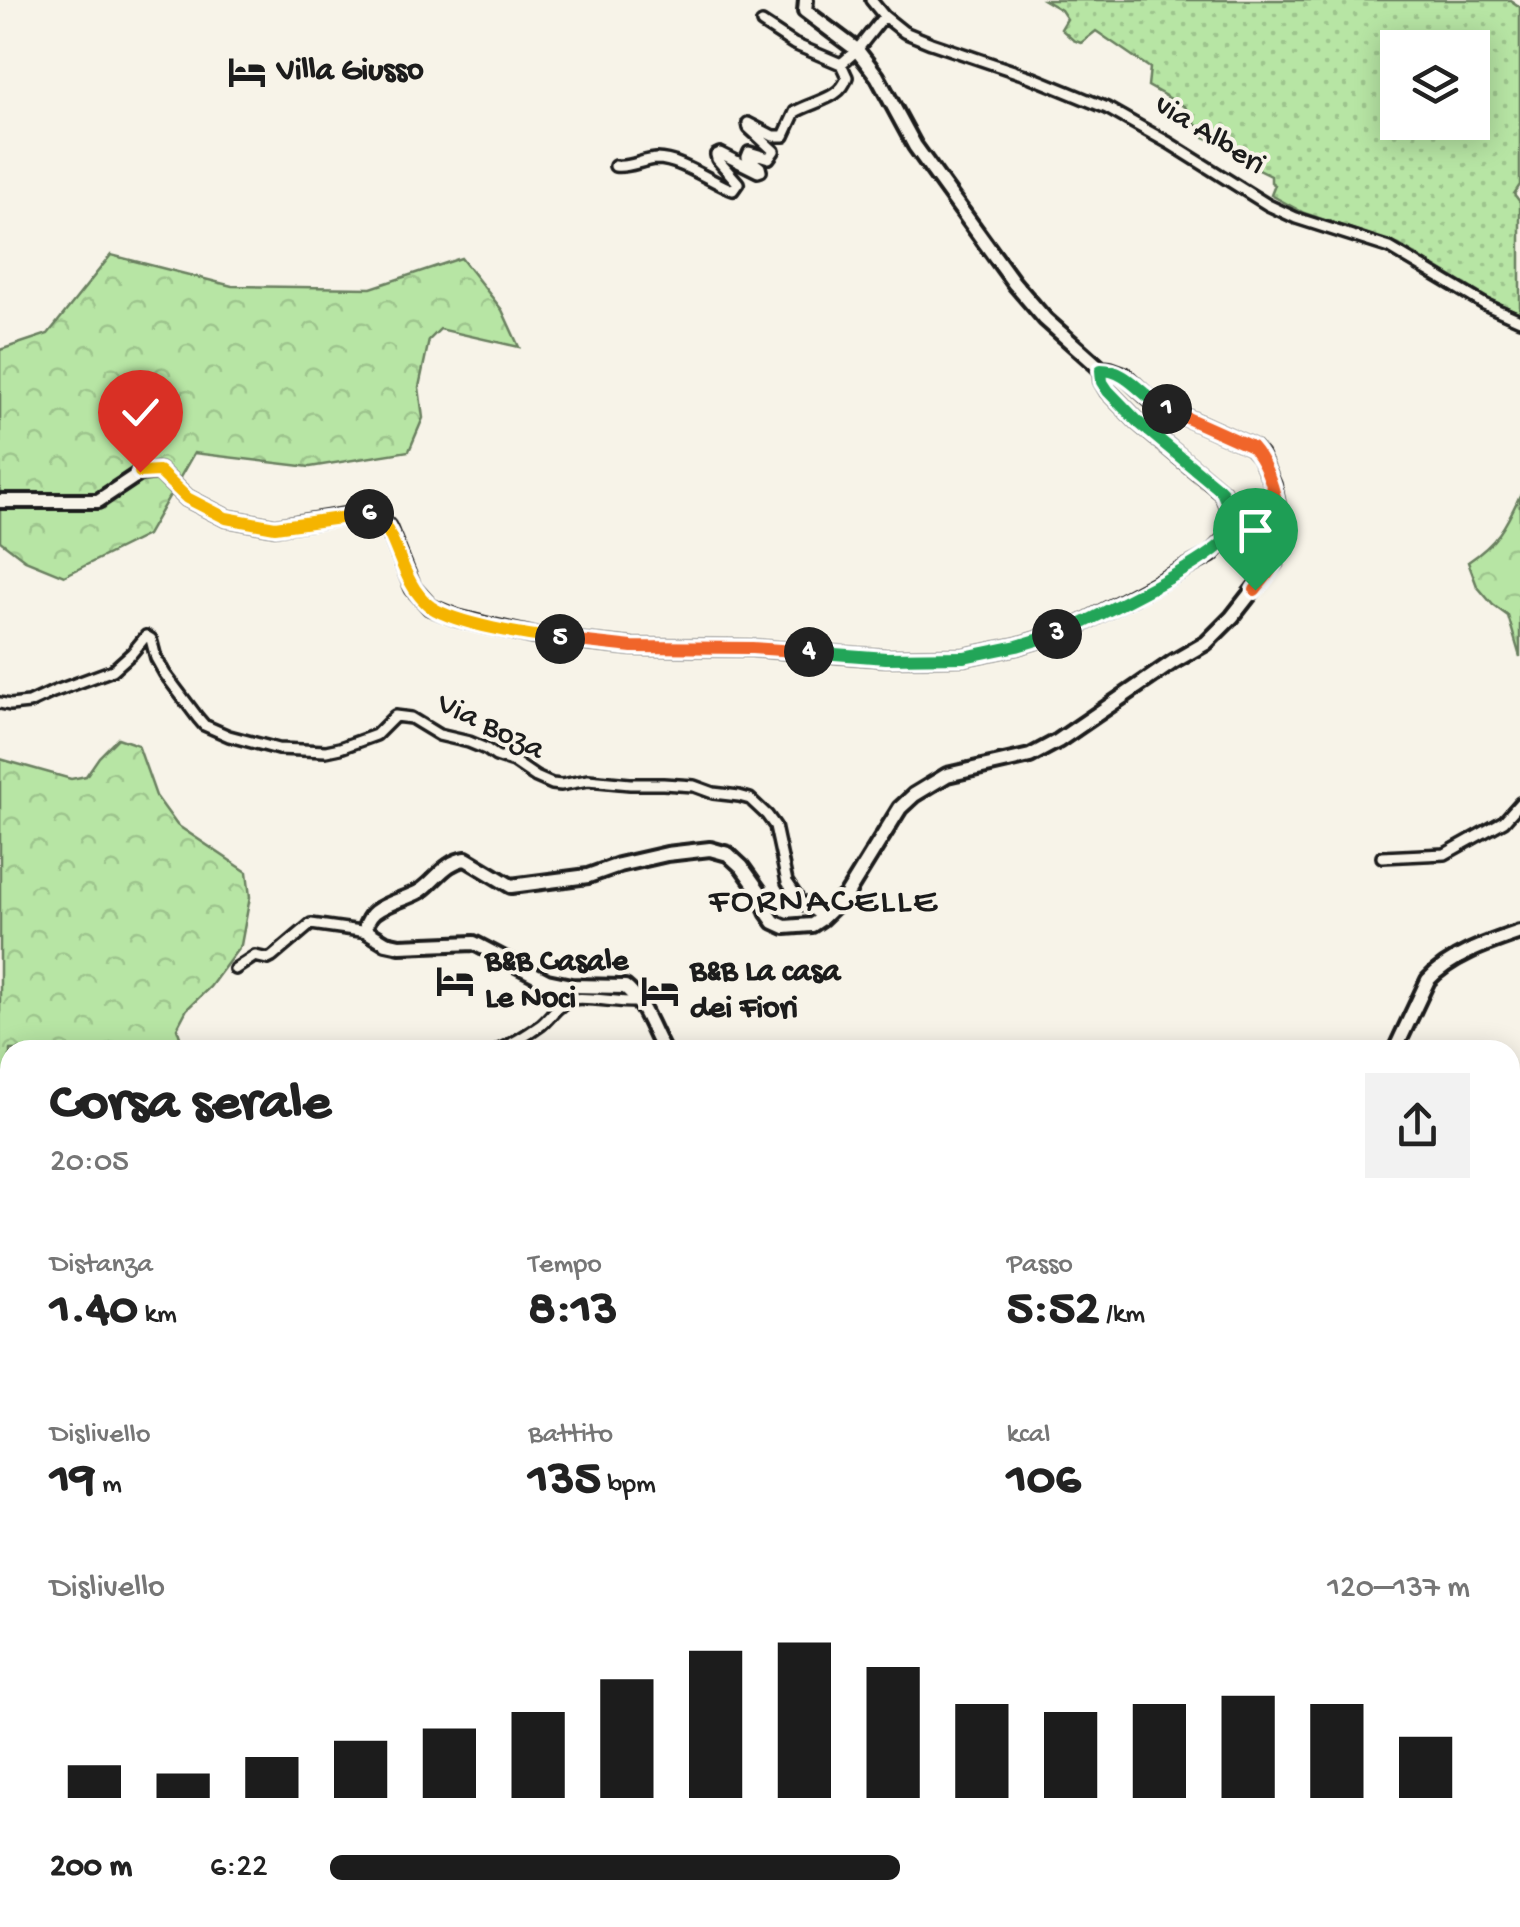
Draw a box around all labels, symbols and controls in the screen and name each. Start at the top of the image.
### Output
map controls [1380,30,1490,140]
button: layers [1380,30,1490,140]
hotel icon: Villa Giusso [226,51,268,93]
place label: Villa Giusso [275,53,424,91]
street label: via Alberi [1146,87,1272,185]
pin [98,370,183,473]
pin: 1 [1142,384,1192,434]
icon: check [113,385,168,440]
text: 1 [1161,392,1173,425]
pin [1213,488,1298,591]
pin: 6 [344,489,394,539]
text: 6 [362,497,376,530]
icon: arrive [1228,503,1283,558]
pin: 3 [1032,609,1082,659]
pin: 5 [535,614,585,664]
text: 3 [1050,617,1064,650]
text: 5 [553,622,567,655]
pin: 4 [784,627,834,677]
text: 4 [802,635,816,668]
street label: Via Boza [429,685,551,771]
district label: FORNACELLE [708,881,939,925]
place label: B&B Casale Le Noci [484,944,630,1019]
place label: B&B La casa dei Fiori [689,954,843,1029]
hotel icon: B&B Casale Le Noci [434,960,476,1002]
hotel icon: B&B La casa dei Fiori [639,970,681,1012]
button: share [1365,1073,1470,1178]
text: Corsa serale [50,1074,331,1138]
text: 20:05 [50,1144,129,1182]
text: Distanza [50,1249,153,1282]
text: Tempo [528,1249,602,1282]
text: Passo [1007,1249,1073,1282]
text: 1.40 [50,1282,138,1341]
text: 8:13 [528,1282,618,1341]
text: 5:52 [1007,1282,1099,1341]
text: km [138,1299,177,1332]
text: /km [1099,1299,1145,1332]
text: Dislivello [50,1419,151,1452]
text: Battito [528,1419,613,1452]
text: kcal [1007,1419,1050,1452]
text: 19 [50,1452,95,1511]
text: 135 [528,1452,601,1511]
text: 106 [1007,1452,1081,1511]
text: m [95,1469,122,1502]
text: bpm [601,1469,656,1502]
text: Dislivello [50,1570,165,1608]
text: 120–137 m [1327,1570,1470,1608]
text: 200 m [50,1849,132,1887]
text: 6:22 [210,1849,268,1887]

